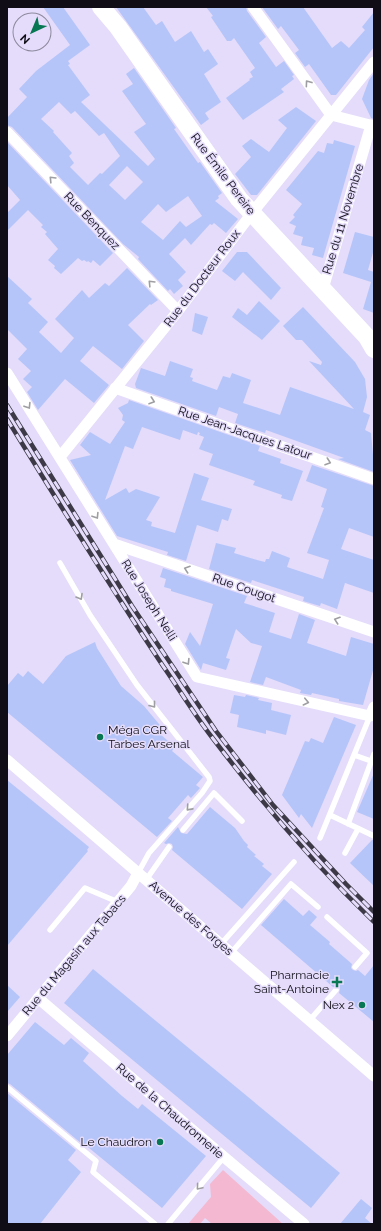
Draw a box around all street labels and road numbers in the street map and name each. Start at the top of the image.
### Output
street label: Rue Émile Pereire [188,131,258,217]
street label: Rue du 11 Novembre [320,162,366,276]
street label: Rue Benquez [61,189,123,253]
street label: Rue du Docteur Roux [161,227,243,329]
street label: Rue Jean-Jacques Latour [176,404,314,463]
street label: Rue Joseph Nelli [118,557,180,643]
street label: Rue Cougot [211,571,277,605]
street label: Avenue des Forges [146,878,236,958]
street label: Rue du Magasin aux Tabacs [19,892,129,1018]
street label: Rue de la Chaudronnerie [113,1061,227,1161]

